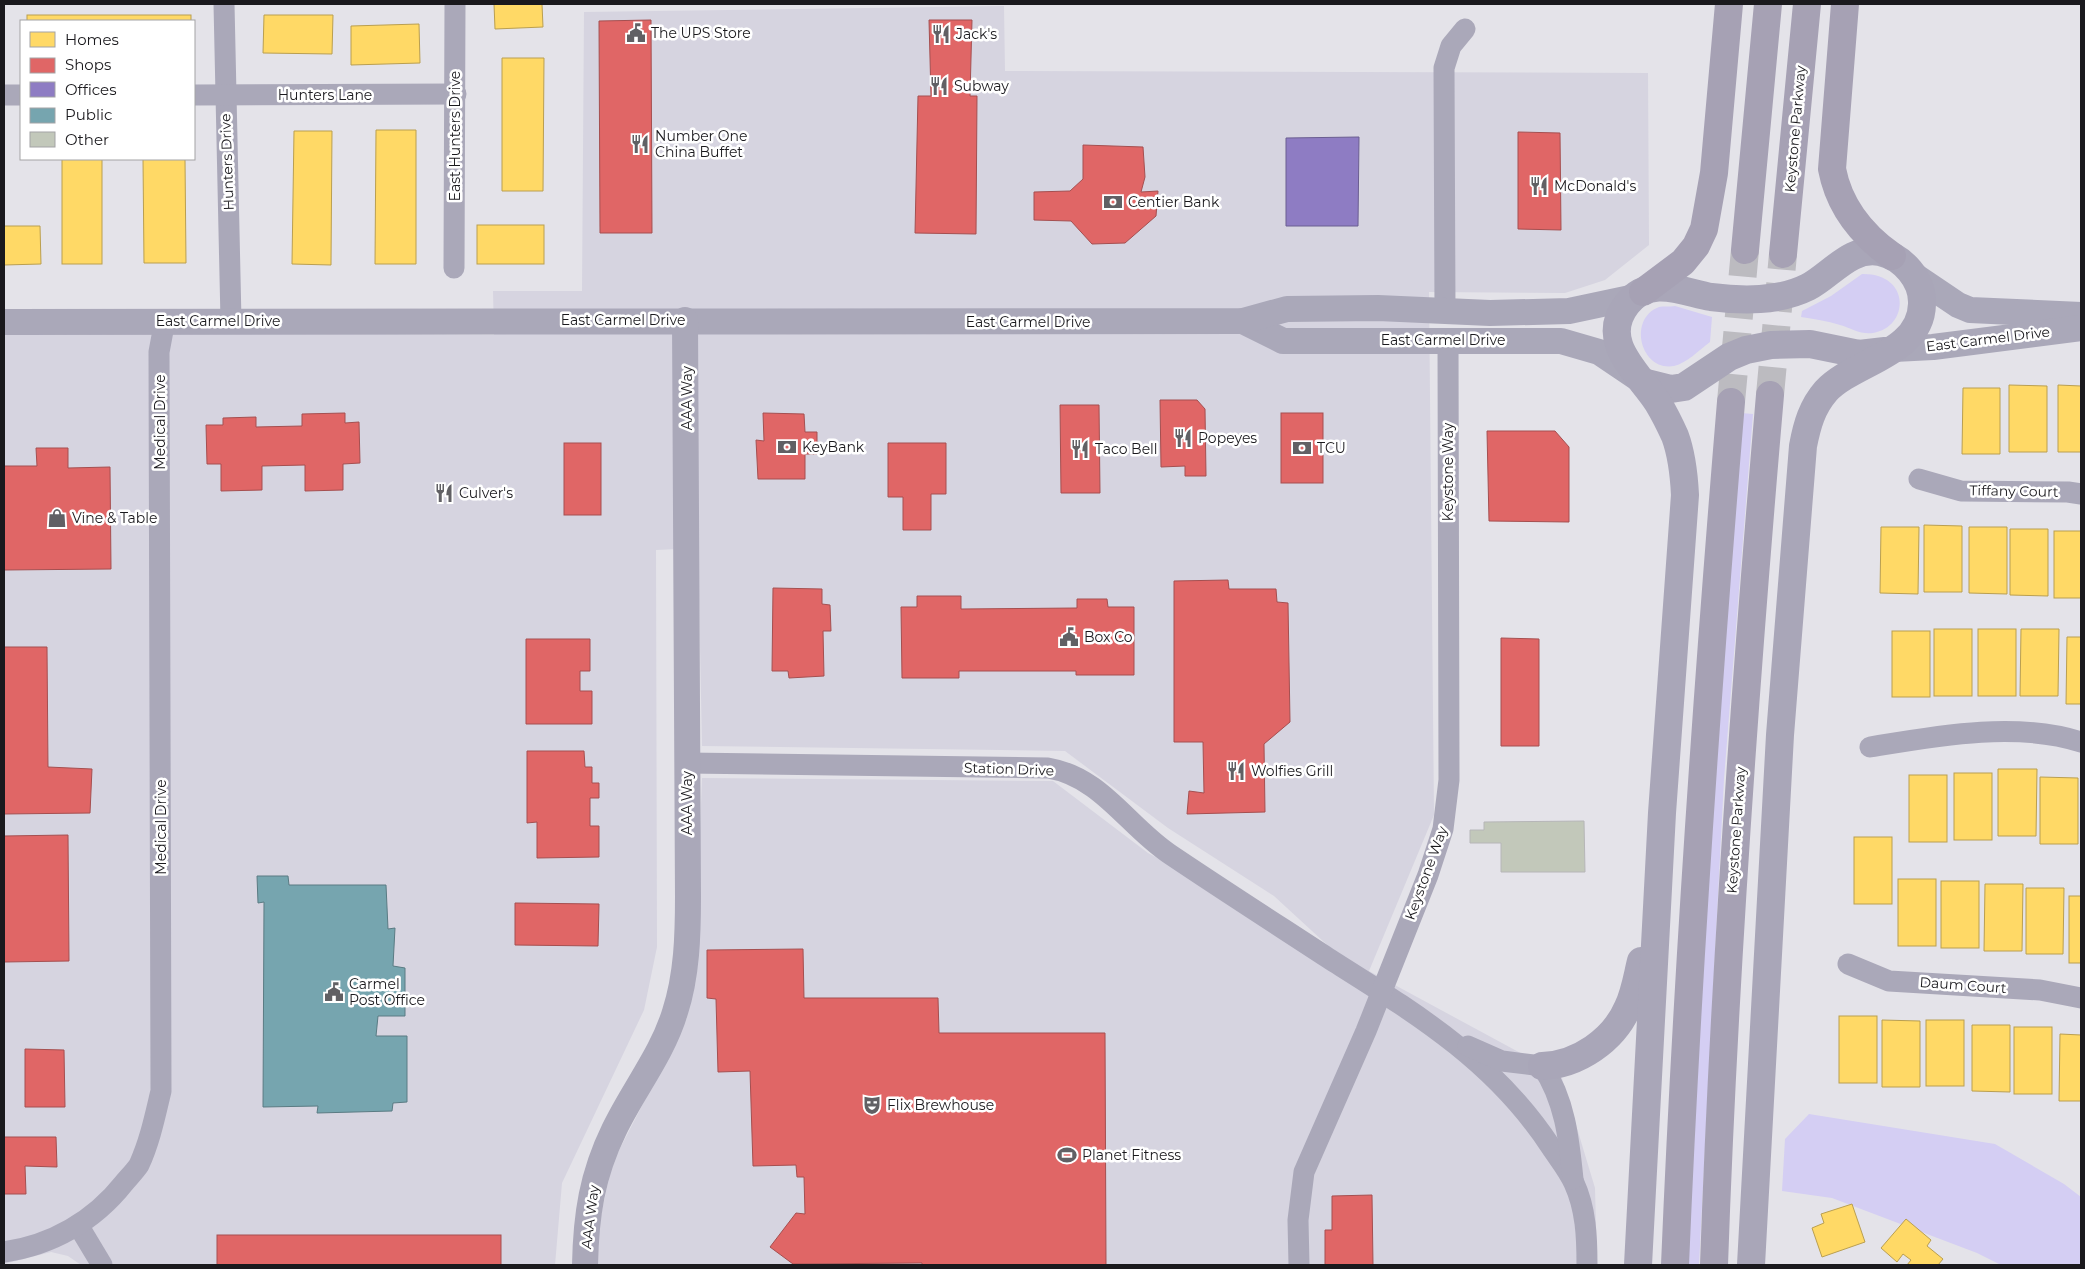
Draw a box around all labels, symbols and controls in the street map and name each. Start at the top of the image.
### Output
legend [20,20,195,160]
public building icon: The UPS Store [625,22,647,44]
restaurant icon: Jack's [930,23,952,45]
place label: The UPS Store [651,24,751,42]
place label: Jack's [955,25,997,43]
text: Homes [65,30,119,49]
text: Shops [65,55,111,74]
street label: Keystone Parkway [1780,64,1810,193]
street label: East Hunters Drive [446,71,464,201]
restaurant icon: Subway [928,75,950,97]
place label: Subway [954,77,1009,95]
text: Offices [65,80,117,99]
street label: Hunters Lane [278,86,372,104]
text: Public [65,105,113,124]
street label: Hunters Drive [216,113,238,211]
place label: Number One China Buffet [655,127,748,161]
text: Other [65,130,109,149]
restaurant icon: Number One China Buffet [629,133,651,155]
restaurant icon: McDonald's [1528,175,1550,197]
place label: McDonald's [1554,177,1636,195]
bank icon: Centier Bank [1102,191,1124,213]
place label: Centier Bank [1128,193,1220,211]
street label: East Carmel Drive [561,311,685,329]
street label: East Carmel Drive [156,312,280,330]
street label: East Carmel Drive [966,313,1090,331]
street label: East Carmel Drive [1925,322,2051,356]
street label: East Carmel Drive [1381,331,1505,349]
street label: AAA Way [678,365,696,430]
street label: Medical Drive [151,374,169,470]
street label: Keystone Way [1439,422,1457,521]
restaurant icon: Popeyes [1172,427,1194,449]
place label: Popeyes [1198,429,1257,447]
bank icon: KeyBank [776,436,798,458]
bank icon: TCU [1291,437,1313,459]
place label: KeyBank [802,438,865,456]
restaurant icon: Taco Bell [1069,438,1091,460]
place label: TCU [1317,439,1346,457]
place label: Taco Bell [1095,440,1158,458]
street label: Tiffany Court [1969,481,2059,501]
restaurant icon: Culver's [433,482,455,504]
place label: Culver's [459,484,513,502]
shop icon: Vine & Table [46,507,68,529]
place label: Vine & Table [72,509,158,527]
public building icon: Box Co [1058,626,1080,648]
place label: Box Co [1084,628,1133,646]
street label: Station Drive [964,758,1054,780]
restaurant icon: Wolfies Grill [1225,760,1247,782]
place label: Wolfies Grill [1251,762,1333,780]
street label: Keystone Parkway [1723,765,1749,894]
street label: AAA Way [678,770,696,835]
street label: Medical Drive [152,779,170,875]
street label: Keystone Way [1401,823,1451,922]
street label: Daum Court [1919,973,2007,997]
place label: Carmel Post Office [349,975,425,1009]
public building icon: Carmel Post Office [323,981,345,1003]
theatre icon: Flix Brewhouse [861,1094,883,1116]
place label: Flix Brewhouse [887,1096,994,1114]
sports icon: Planet Fitness [1056,1144,1078,1166]
place label: Planet Fitness [1082,1146,1181,1164]
street label: AAA Way [577,1184,603,1250]

